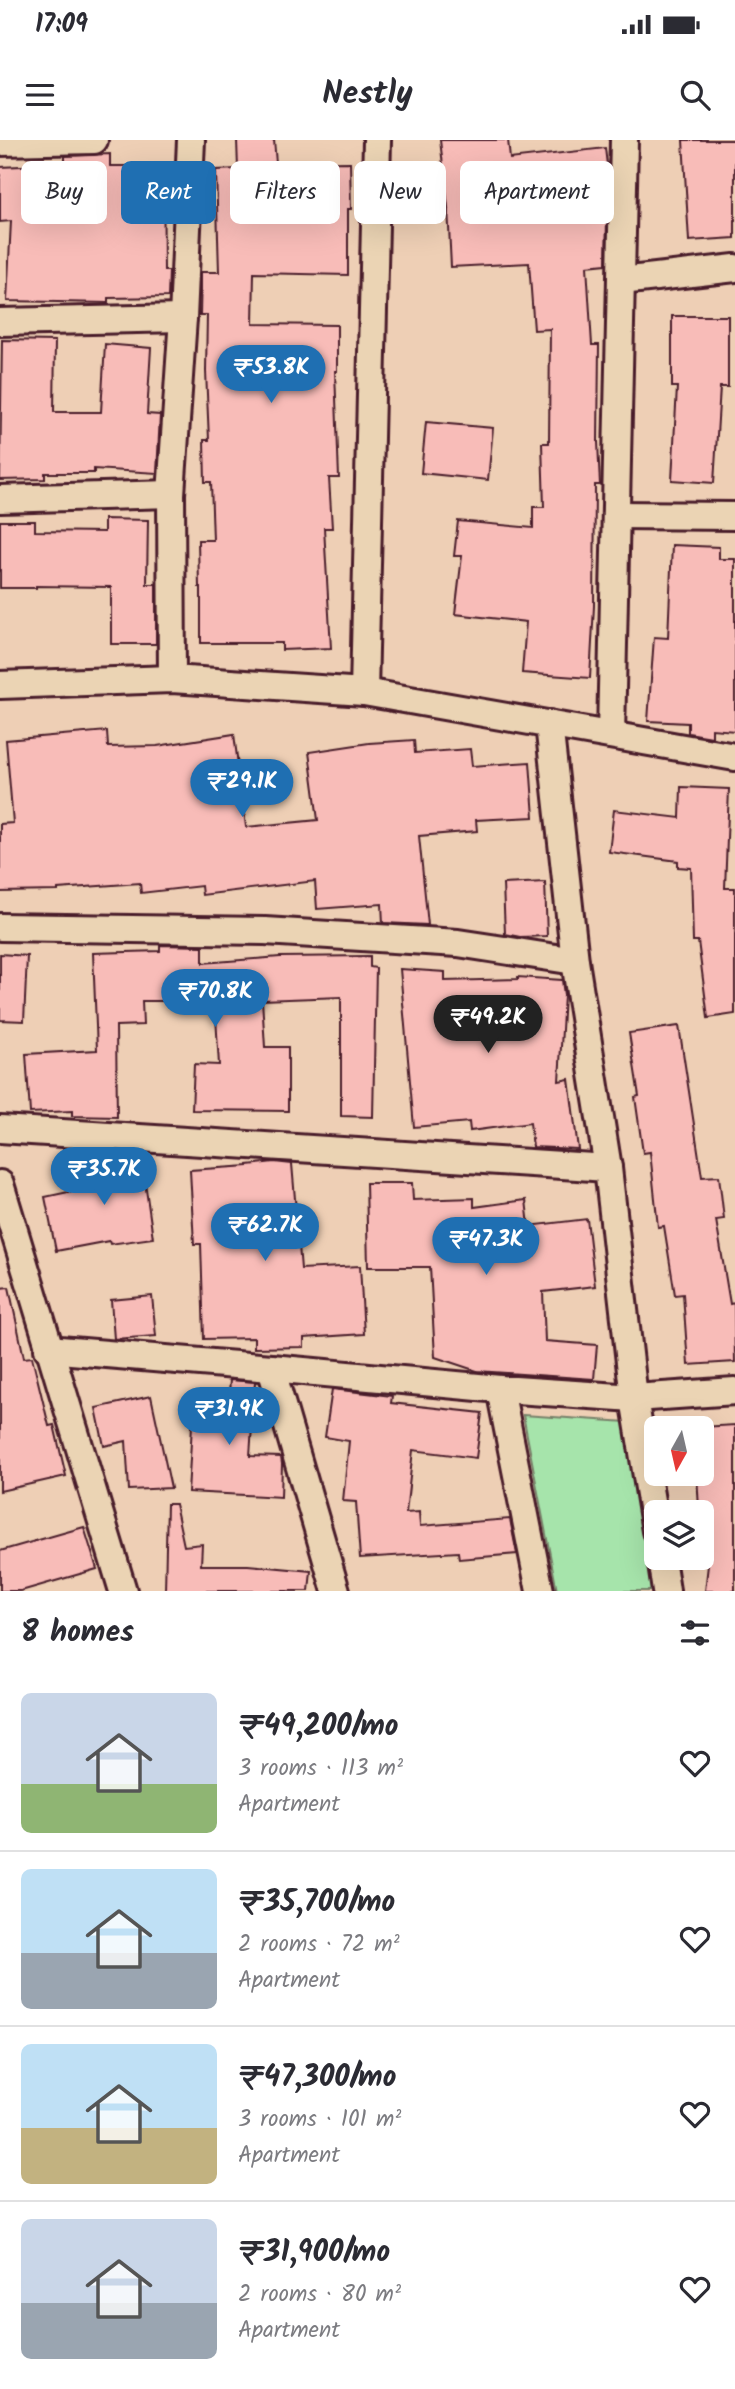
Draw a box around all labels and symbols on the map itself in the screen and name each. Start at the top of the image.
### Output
pin: ₹53.8K [214,345,328,405]
pin: ₹29.1K [185,760,299,819]
pin: ₹70.8K [158,970,272,1029]
pin: ₹49.2K [431,996,545,1055]
pin: ₹35.7K [47,1147,161,1207]
pin: ₹62.7K [208,1204,322,1263]
pin: ₹47.3K [429,1218,543,1277]
pin: ₹31.9K [172,1388,286,1447]
north arrow [644,1416,714,1486]

